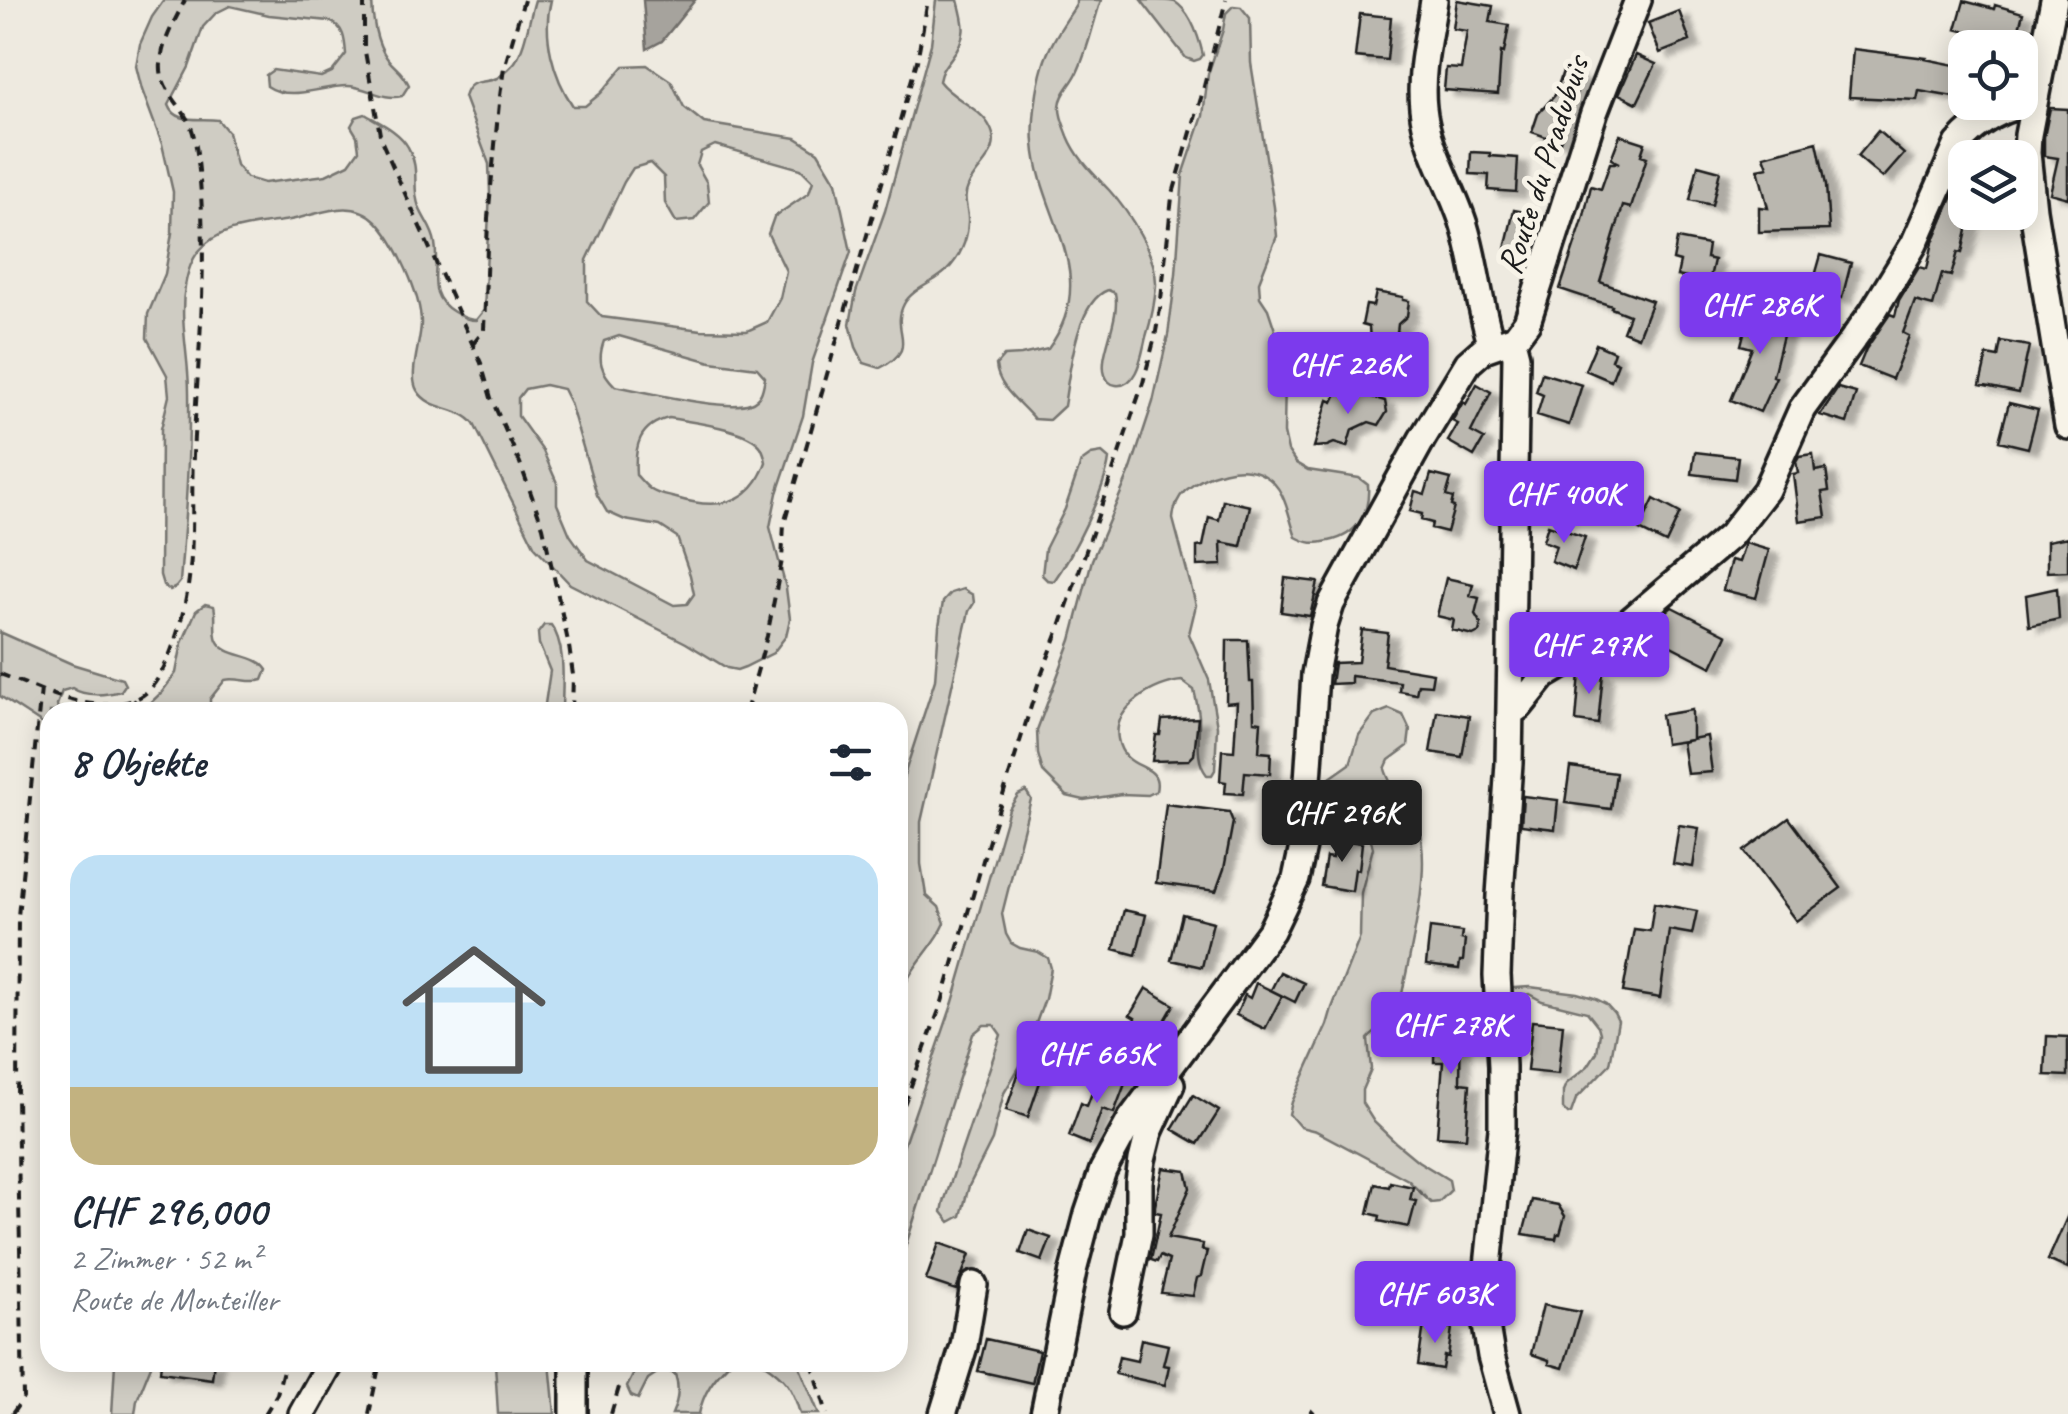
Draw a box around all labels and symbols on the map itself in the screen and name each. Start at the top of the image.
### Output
street label: Route du Pradubuis [1487,47,1600,280]
pin: CHF 286K [1657,272,1863,357]
pin: CHF 226K [1245,332,1451,417]
pin: CHF 400K [1461,461,1667,546]
pin: CHF 297K [1486,612,1692,697]
pin: CHF 296K [1239,780,1445,865]
pin: CHF 278K [1348,992,1554,1077]
pin: CHF 665K [994,1021,1200,1106]
pin: CHF 603K [1332,1261,1538,1346]

